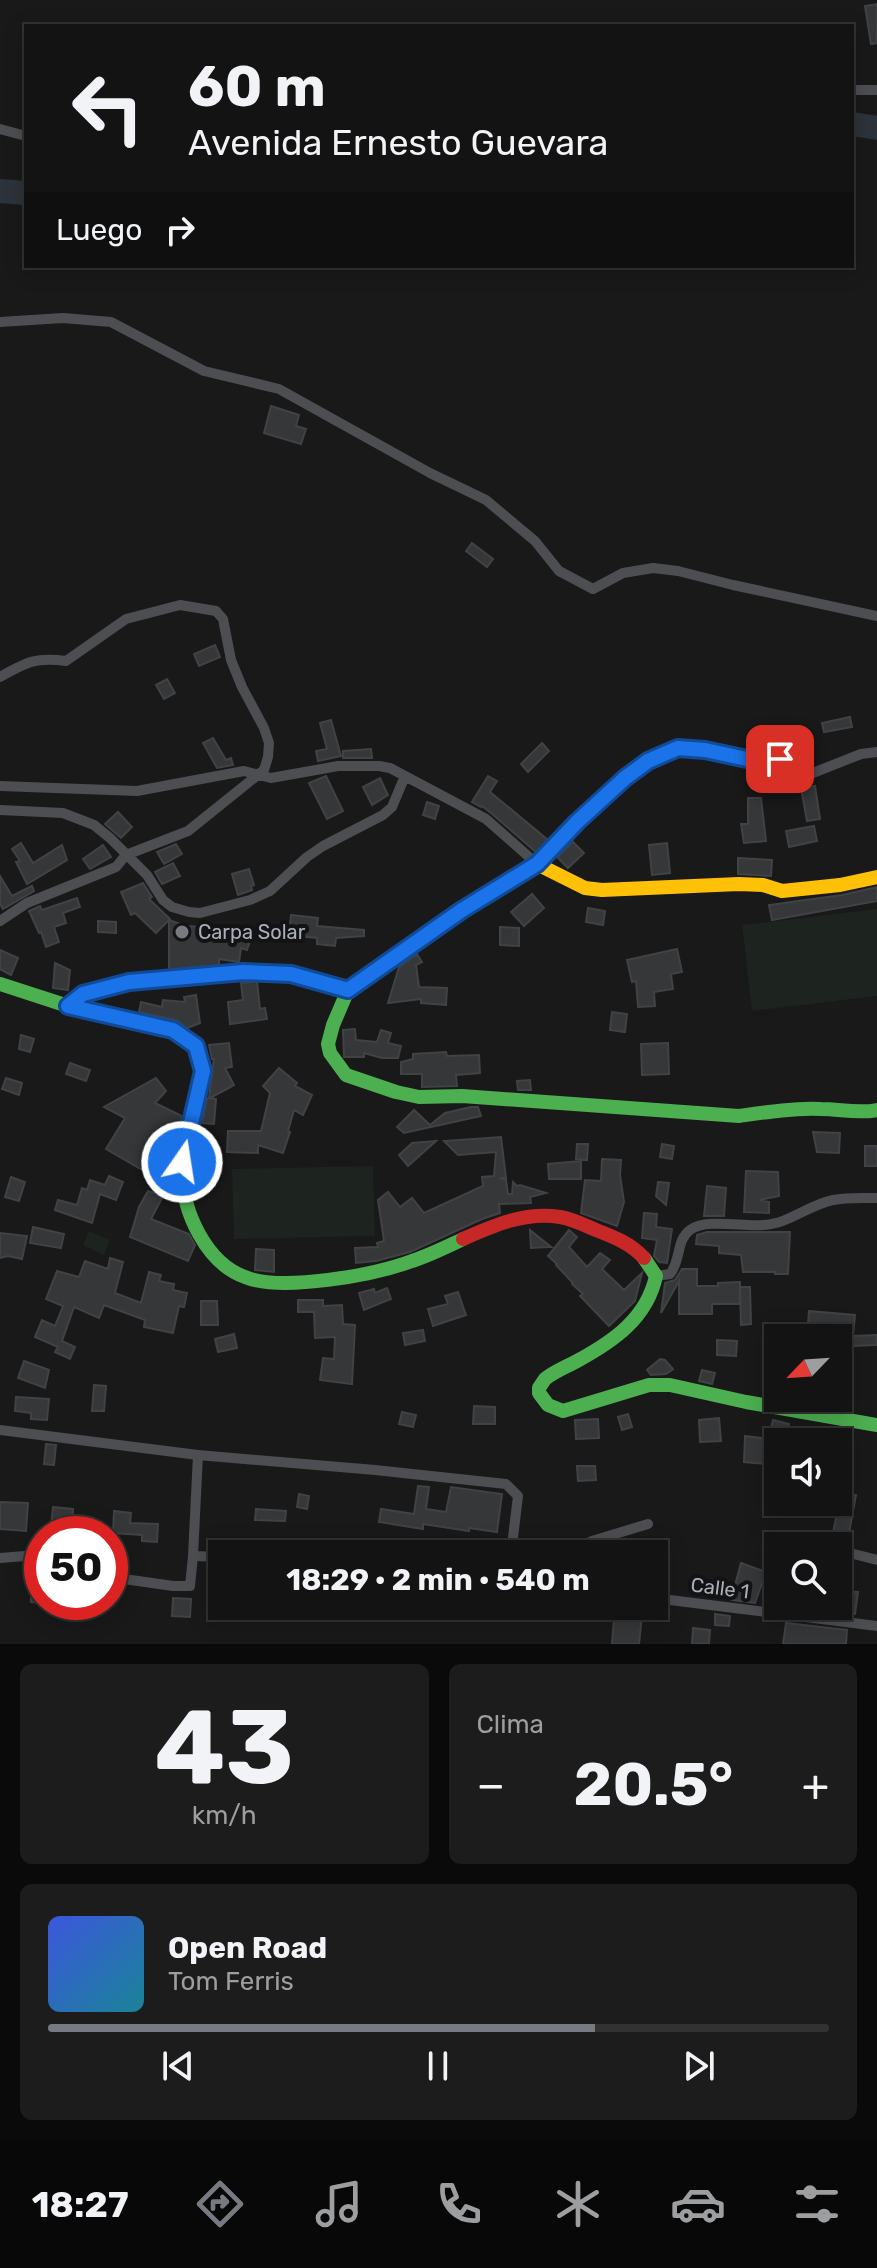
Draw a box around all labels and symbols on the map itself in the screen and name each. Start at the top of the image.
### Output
pin [746,725,814,793]
place label: Carpa Solar [198,920,306,944]
marker: Carpa Solar [173,923,191,941]
position arrow [140,1120,224,1204]
north arrow [764,1324,852,1412]
speed limit sign: 50 [24,1516,128,1620]
street label: Calle 1 [689,1573,751,1603]

